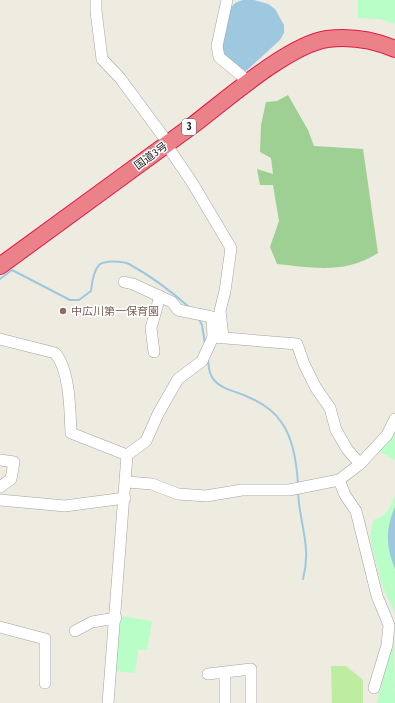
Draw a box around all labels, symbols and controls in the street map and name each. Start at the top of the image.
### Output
road number: 3 [182,119,196,135]
street label: 国道3号 [132,140,170,172]
place label: 中広川第一保育園 [71,305,159,318]
marker: 中広川第一保育園 [58,306,68,316]

